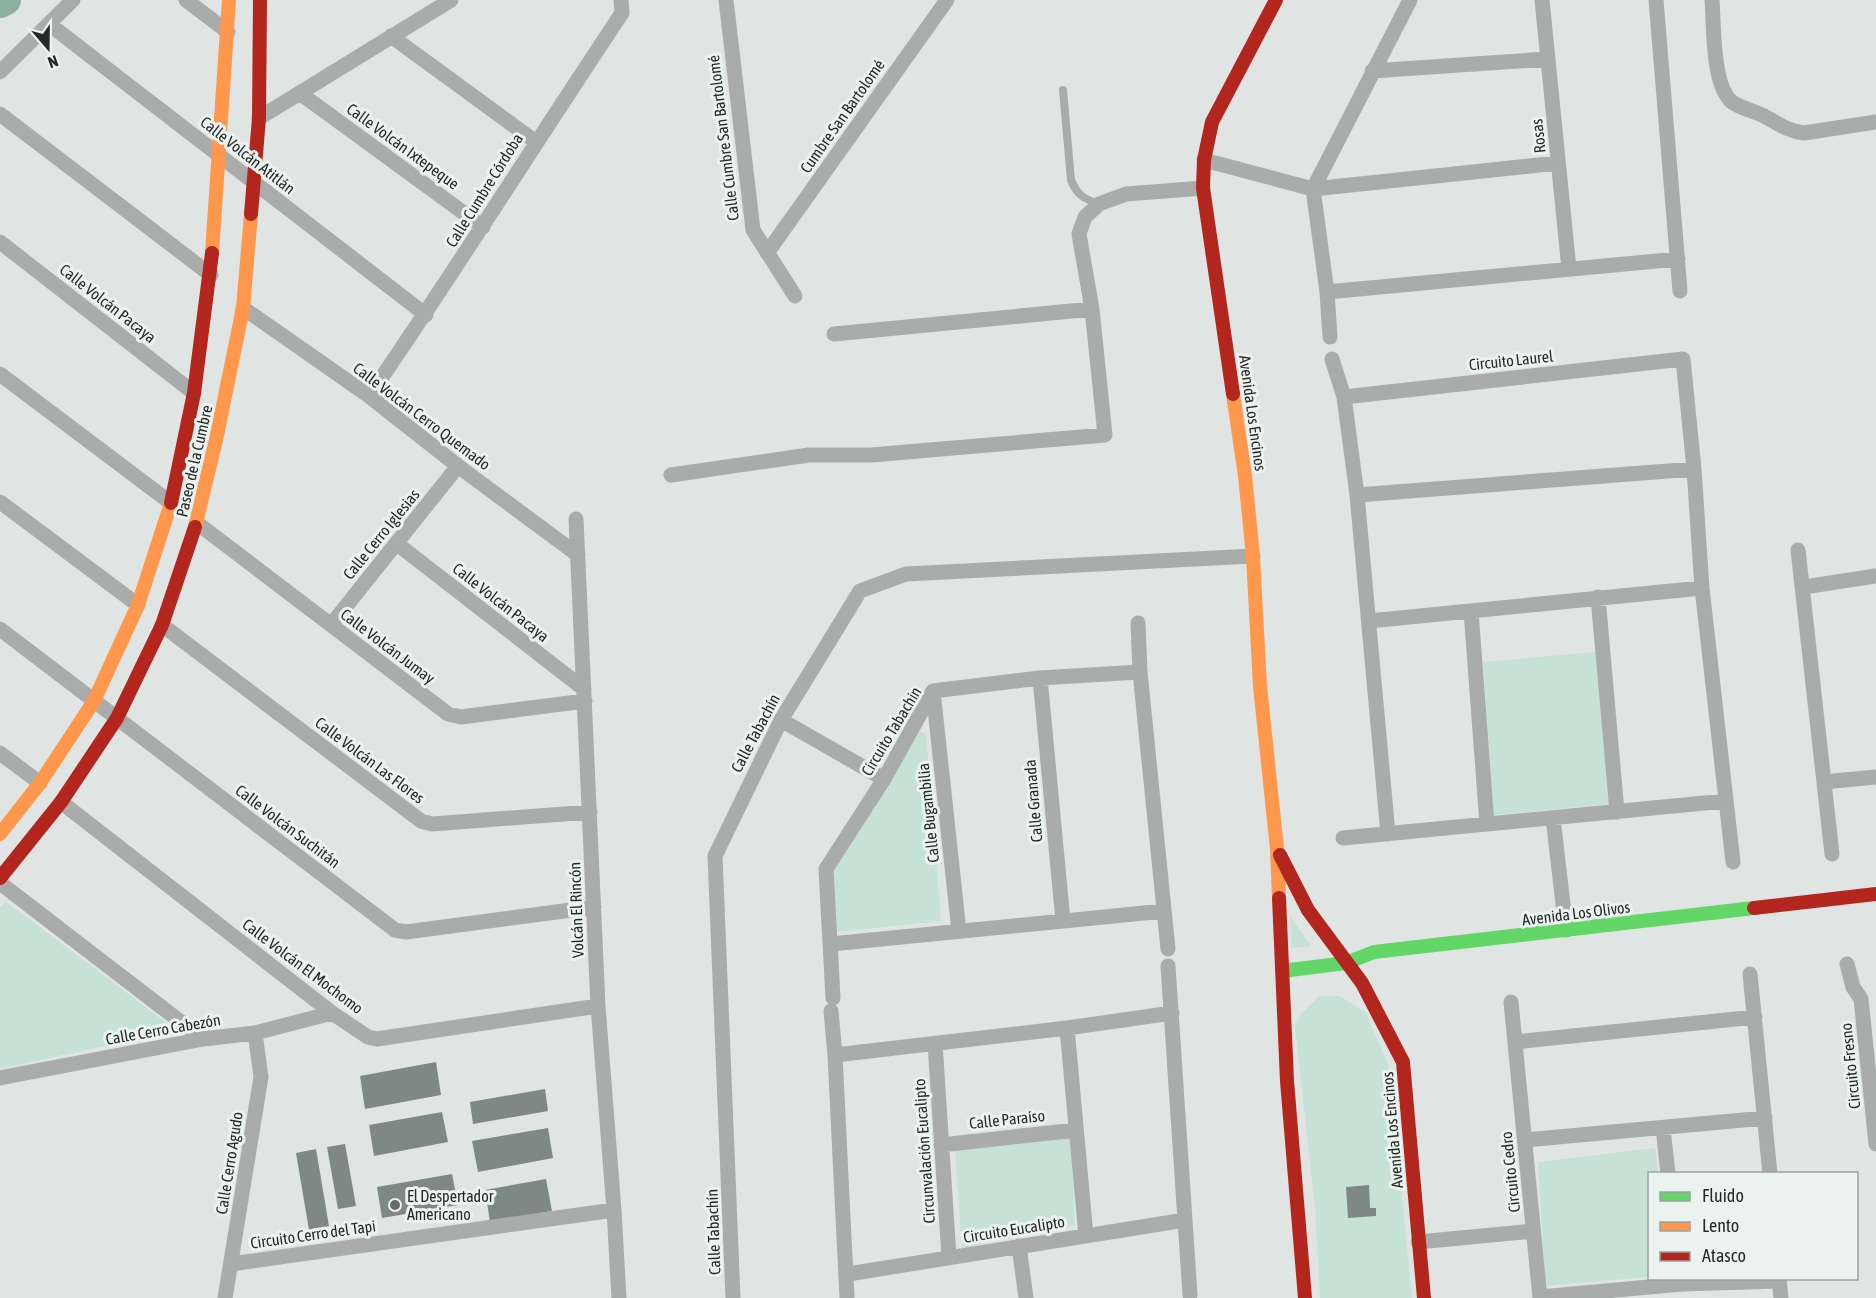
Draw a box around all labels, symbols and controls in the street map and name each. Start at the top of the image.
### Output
north arrow [18,18,78,78]
text: N [46,52,61,72]
street label: Calle Cumbre San Bartolomé [704,54,742,222]
street label: Cumbre San Bartolomé [796,56,888,176]
street label: Calle Volcán Ixtepeque [343,99,463,194]
street label: Calle Volcán Atitlán [197,113,299,197]
street label: Rosas [1527,118,1549,154]
street label: Calle Cumbre Córdoba [442,130,526,250]
street label: Calle Volcán Pacaya [56,260,160,347]
street label: Circuito Laurel [1468,347,1555,373]
street label: Avenida Los Encinos [1236,354,1270,472]
street label: Calle Volcán Cerro Quemado [350,359,494,473]
street label: Paseo de la Cumbre [172,403,216,519]
street label: Calle Cerro Iglesias [339,485,424,583]
street label: Calle Volcán Pacaya [449,559,553,646]
street label: Calle Volcán Jumay [337,605,439,688]
street label: Circuito Tabachin [857,683,925,779]
street label: Calle Tabachín [727,691,783,775]
street label: Calle Volcán Las Flores [312,713,428,807]
street label: Calle Granada [1020,759,1046,843]
street label: Calle Bugambilia [914,762,943,864]
street label: Calle Volcán Suchitán [232,781,344,871]
street label: Volcán El Rincón [565,862,587,958]
street label: Avenida Los Olivos [1521,897,1631,929]
street label: Calle Volcán El Mochomo [239,915,367,1017]
street label: Calle Cerro Cabezón [104,1010,222,1048]
street label: Circuito Fresno [1837,1022,1863,1110]
street label: Avenida Los Encinos [1378,1071,1406,1189]
street label: Circunvalación Eucalipto [910,1078,939,1224]
street label: Calle Paraíso [968,1106,1046,1132]
street label: Calle Cerro Agudo [212,1110,247,1216]
street label: Circuito Cedro [1497,1131,1523,1213]
legend [1648,1172,1858,1280]
text: Fluido [1702,1185,1744,1206]
place label: El Despertador Americano [407,1187,494,1223]
street label: Calle Tabachín [703,1189,723,1275]
marker: El Despertador Americano [388,1198,402,1212]
street label: Circuito Eucalipto [962,1212,1066,1247]
text: Lento [1702,1215,1739,1236]
street label: Circuito Cerro del Tapi [249,1216,377,1253]
text: Atasco [1702,1245,1746,1266]

